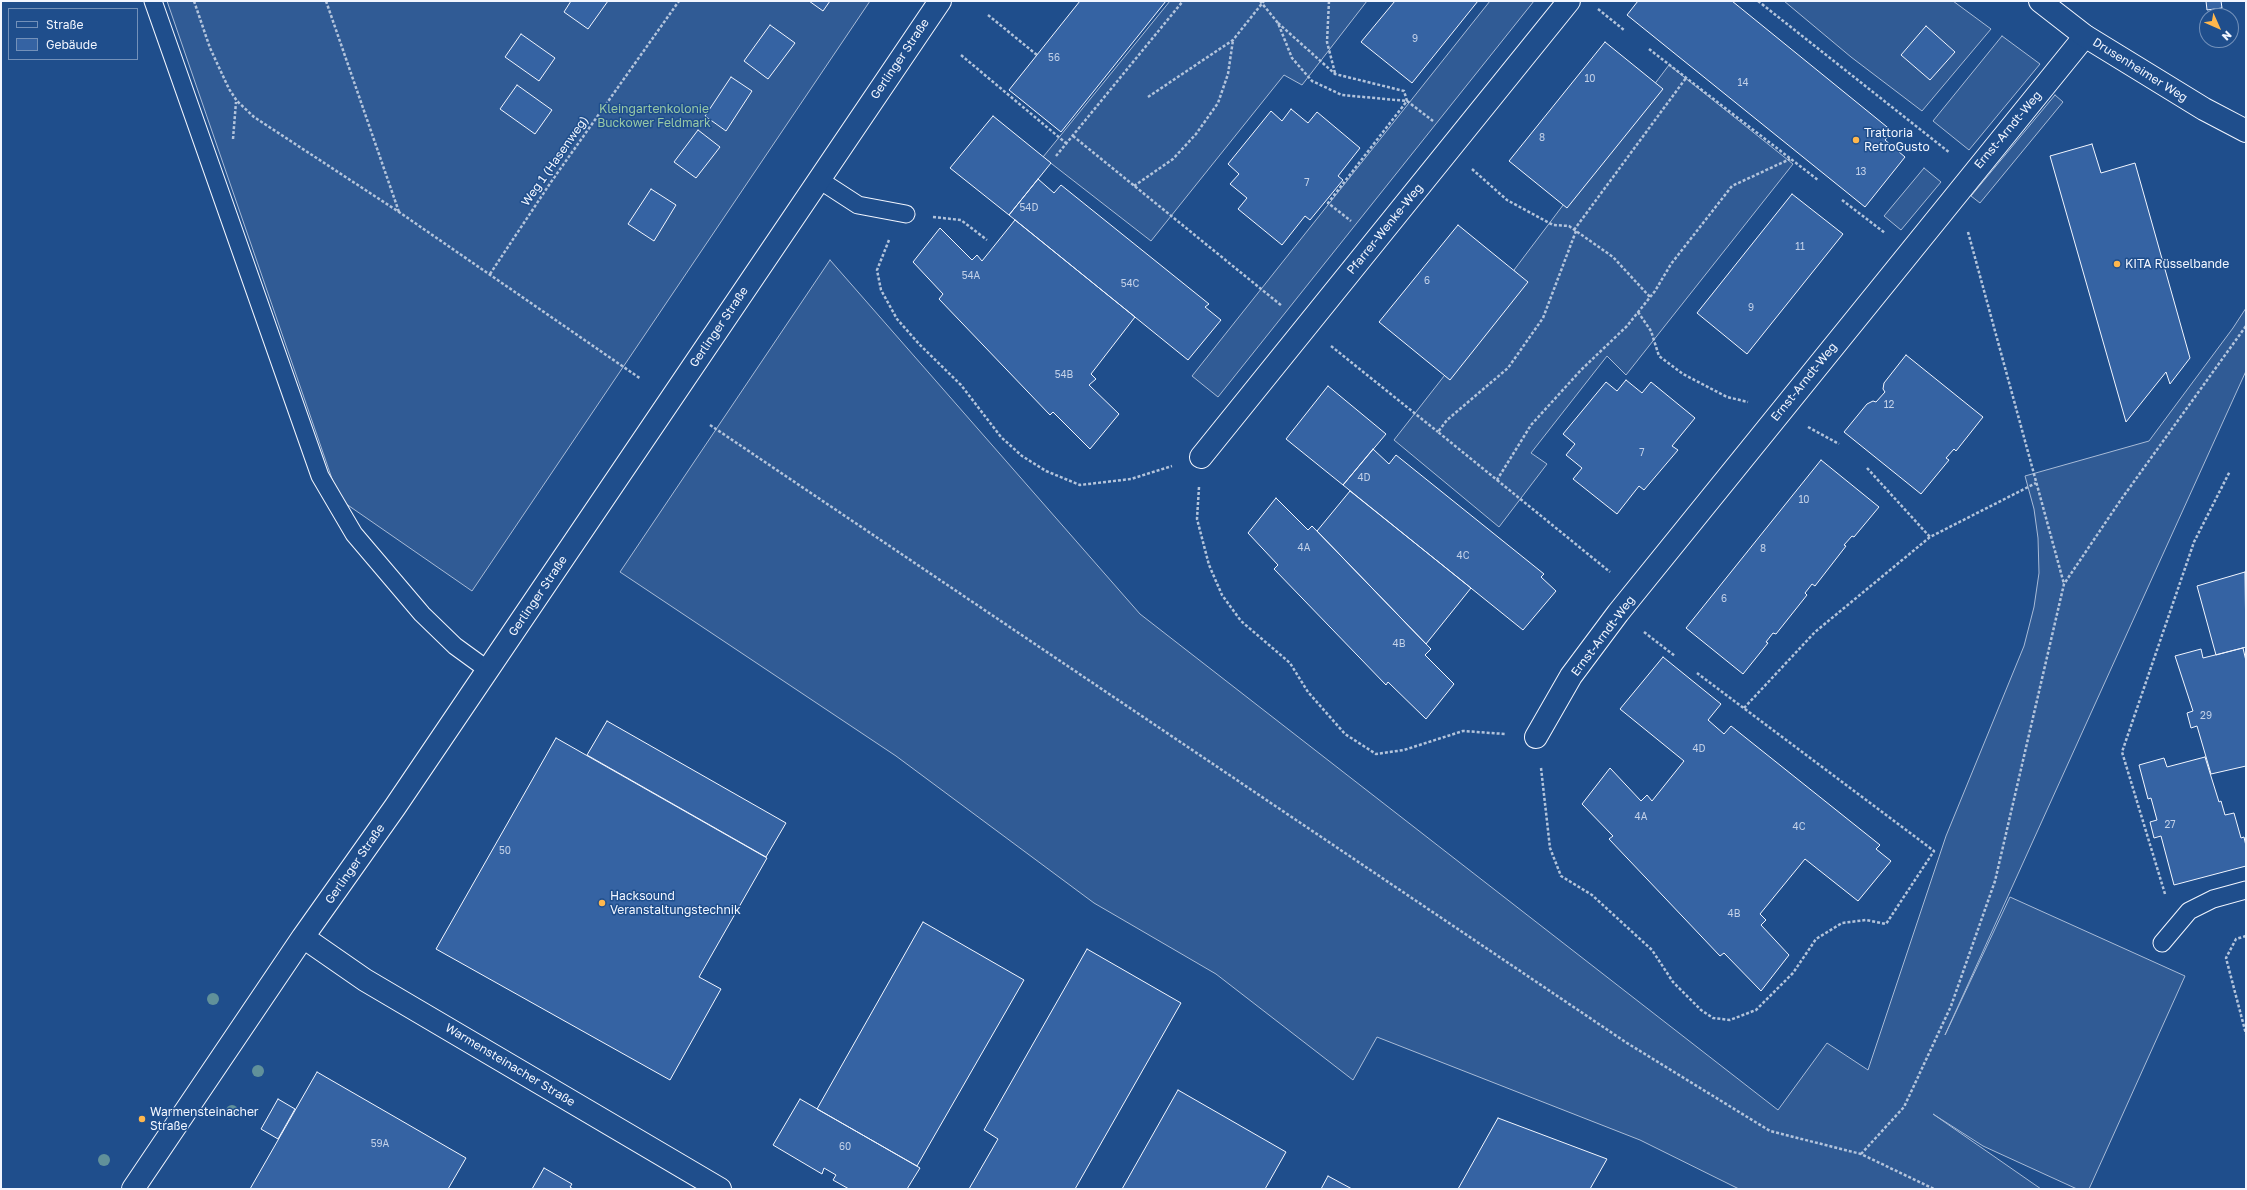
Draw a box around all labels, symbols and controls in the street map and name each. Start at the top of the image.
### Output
legend [8,8,138,60]
north arrow [2199,8,2239,48]
street label: Gerlinger Straße [868,16,932,102]
text: Straße [46,17,84,32]
text: N [2220,29,2235,44]
house number: 9 [1412,33,1418,45]
street label: Drusenheimer Weg [2090,35,2190,105]
text: Gebäude [46,37,97,52]
house number: 56 [1048,52,1060,64]
house number: 10 [1584,73,1596,85]
house number: 14 [1738,77,1748,89]
street label: Ernst-Arndt-Weg [1971,88,2045,172]
park label: Kleingartenkolonie Buckower Feldmark [597,102,711,130]
street label: Weg 1 (Hasenweg) [518,113,592,209]
place label: Trattoria RetroGusto [1864,126,1930,154]
house number: 8 [1539,132,1545,144]
marker: Trattoria RetroGusto [1851,135,1861,145]
house number: 13 [1856,166,1866,178]
house number: 7 [1304,177,1310,189]
street label: Pfarrer-Wenke-Weg [1344,181,1426,277]
house number: 54D [1020,202,1038,214]
house number: 11 [1795,241,1805,253]
place label: KITA Rüsselbande [2125,257,2229,271]
marker: KITA Rüsselbande [2112,259,2122,269]
house number: 54A [962,270,980,282]
house number: 6 [1424,275,1430,287]
house number: 54C [1121,278,1139,290]
street label: Gerlinger Straße [687,284,751,370]
house number: 9 [1748,302,1754,314]
street label: Ernst-Arndt-Weg [1768,340,1840,424]
house number: 54B [1055,369,1073,381]
house number: 12 [1884,399,1894,411]
house number: 7 [1639,447,1645,459]
house number: 4D [1357,472,1371,484]
house number: 10 [1798,494,1810,506]
house number: 4A [1298,542,1310,554]
house number: 8 [1760,543,1766,555]
house number: 4C [1457,550,1469,562]
street label: Gerlinger Straße [506,553,570,639]
street label: Ernst-Arndt-Weg [1568,593,1638,679]
house number: 6 [1721,593,1727,605]
house number: 4B [1393,638,1405,650]
house number: 29 [2200,710,2212,722]
house number: 4D [1692,743,1706,755]
house number: 4A [1635,811,1647,823]
house number: 27 [2164,819,2176,831]
street label: Gerlinger Straße [322,821,388,907]
house number: 4C [1793,821,1805,833]
house number: 50 [499,845,511,857]
place label: Hacksound Veranstaltungstechnik [610,889,741,917]
marker: Hacksound Veranstaltungstechnik [597,898,607,908]
house number: 4B [1728,908,1740,920]
street label: Warmensteinacher Straße [442,1020,578,1110]
place label: Warmensteinacher Straße [150,1105,259,1133]
marker: Warmensteinacher Straße [137,1114,147,1124]
house number: 59A [371,1138,389,1150]
house number: 60 [839,1141,851,1153]

